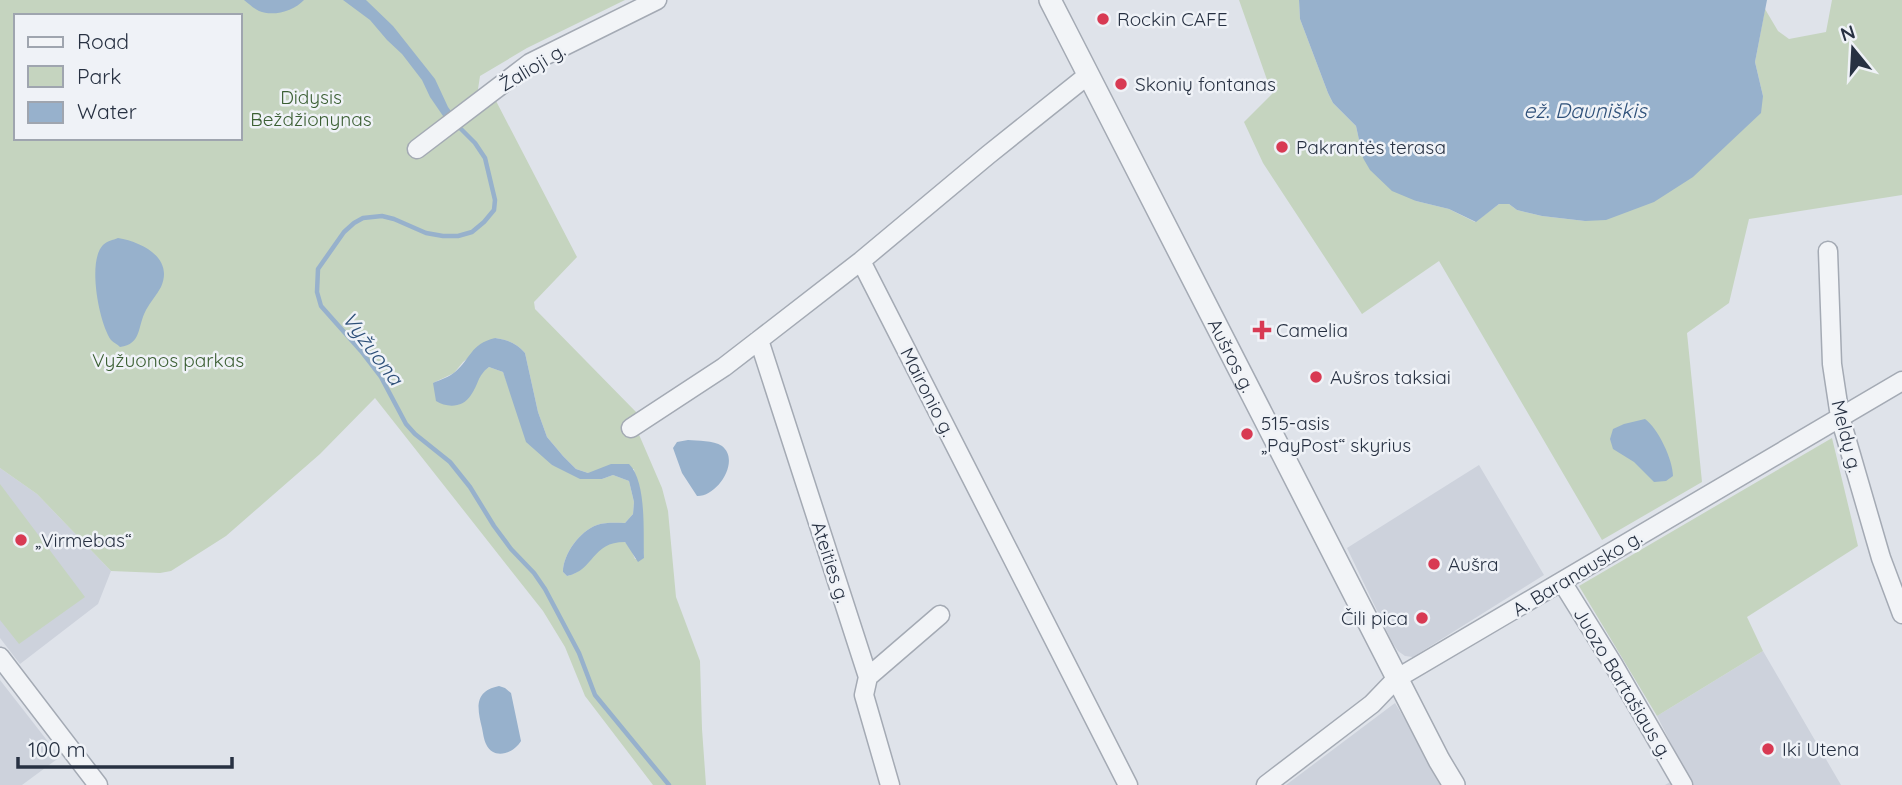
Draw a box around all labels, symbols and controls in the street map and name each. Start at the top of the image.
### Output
place label: Rockin CAFE [1117,7,1228,31]
marker: Rockin CAFE [1095,11,1111,27]
legend [14,14,242,140]
north arrow [1818,14,1888,84]
text: N [1837,19,1858,46]
text: Road [77,28,129,54]
street label: Žalioji g. [494,38,570,96]
text: Park [77,63,121,89]
place label: Skonių fontanas [1135,72,1276,96]
marker: Skonių fontanas [1113,76,1129,92]
park label: Didysis Beždžionynas [250,85,372,131]
water label: ež. Dauniškis [1523,97,1648,123]
text: Water [77,98,137,124]
place label: Pakrantės terasa [1296,135,1446,159]
marker: Pakrantės terasa [1274,139,1290,155]
water label: Vyžuona [337,306,410,391]
street label: Aušros g. [1203,314,1260,396]
place label: Camelia [1276,318,1348,342]
marker: Camelia [1254,322,1270,338]
street label: Maironio g. [895,343,961,441]
park label: Vyžuonos parkas [92,348,244,372]
place label: Aušros taksiai [1330,365,1451,389]
marker: Aušros taksiai [1308,369,1324,385]
street label: Meldų g. [1826,397,1868,475]
place label: 515-asis „PayPost“ skyrius [1261,411,1411,457]
marker: 515-asis „PayPost“ skyrius [1239,426,1255,442]
street label: Ateities g. [807,518,855,606]
street label: A. Baranausko g. [1508,525,1646,621]
place label: „Virmebas“ [35,528,132,552]
marker: „Virmebas“ [13,532,29,548]
place label: Aušra [1448,552,1498,576]
marker: Aušra [1426,556,1442,572]
street label: Juozo Bartašiaus g. [1568,603,1678,763]
place label: Čili pica [1341,606,1408,630]
marker: Čili pica [1414,610,1430,626]
scale bar [18,726,231,770]
text: 100 m [28,736,86,762]
place label: Iki Utena [1782,737,1859,761]
marker: Iki Utena [1760,741,1776,757]

